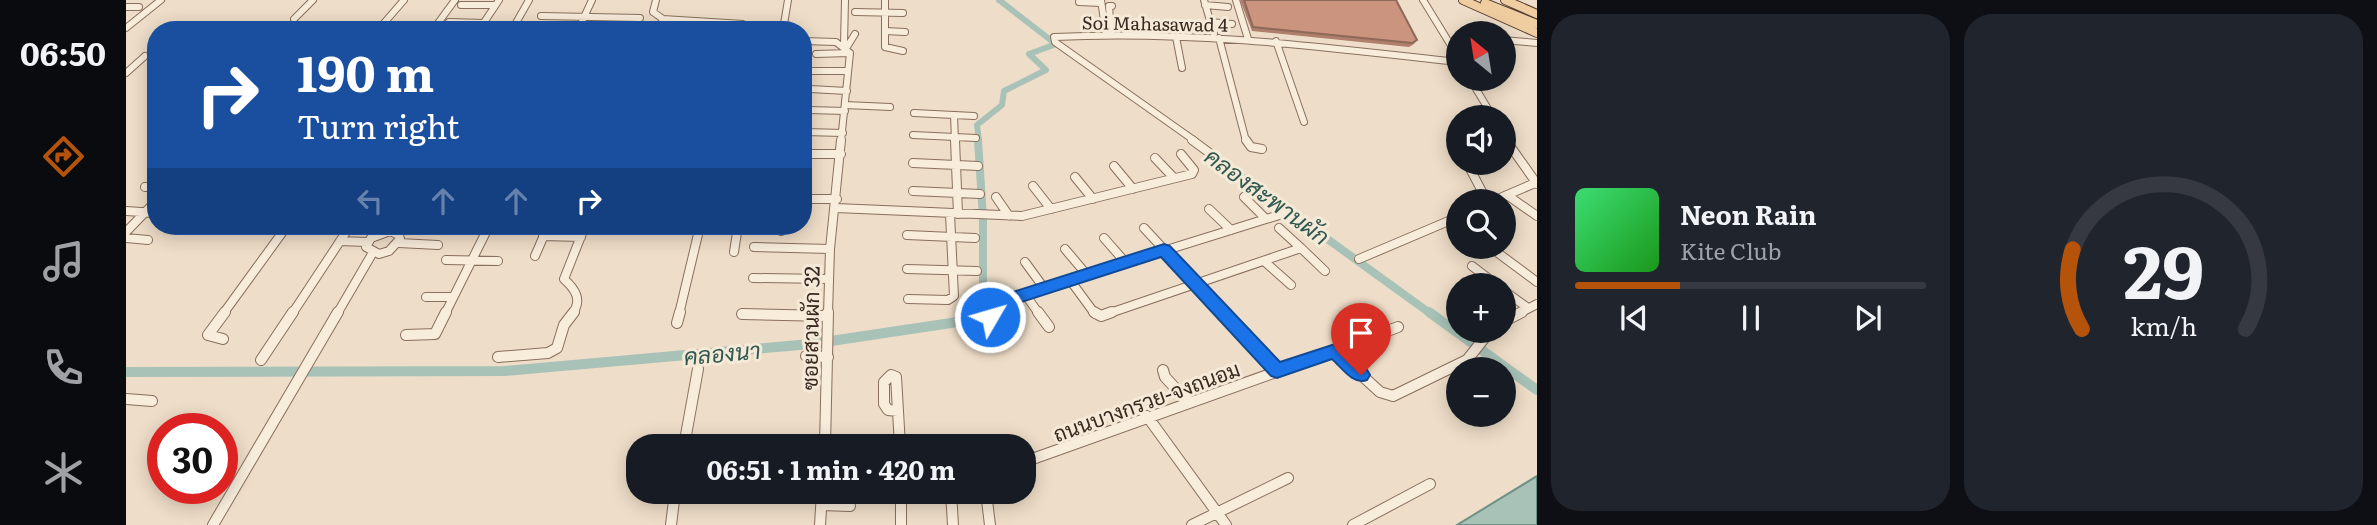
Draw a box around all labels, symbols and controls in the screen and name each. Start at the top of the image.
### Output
street label: Soi Mahasawad 4 [1082,8,1228,38]
north arrow [1446,21,1516,91]
map controls [1446,21,1516,427]
text: 06:50 [20,28,106,76]
text: 190 m [297,34,434,107]
icon: right [182,49,273,140]
text: Turn right [297,101,459,149]
button: sound [1446,105,1516,175]
icon: directions [39,132,88,181]
water label: คลองสะพานผัก [1199,138,1337,252]
icon: left [351,182,389,220]
icon: ahead [424,182,462,220]
icon: ahead [497,182,535,220]
icon: right [570,182,608,220]
button: search [1446,189,1516,259]
text: Neon Rain [1680,194,1817,233]
text: 29 [2123,213,2204,321]
text: Kite Club [1680,233,1781,267]
icon: music [39,237,88,286]
street label: ซอยสวนผัก 32 [792,266,826,390]
button: + [1446,273,1516,343]
position arrow [953,280,1027,354]
icon: previous [1615,299,1653,337]
icon: pause [1732,299,1770,337]
icon: next [1849,299,1887,337]
pin [1331,303,1391,375]
text: km/h [2130,306,2197,343]
icon: arrive [1342,314,1380,352]
water label: คลองนา [682,332,762,372]
icon: phone [39,343,88,392]
street label: ถนนบางกรวย-จงถนอม [1048,352,1244,448]
button: − [1446,357,1516,427]
speed limit sign: 30 [147,413,238,504]
icon: climate [39,448,88,497]
text: 06:51 · 1 min · 420 m [707,449,955,488]

